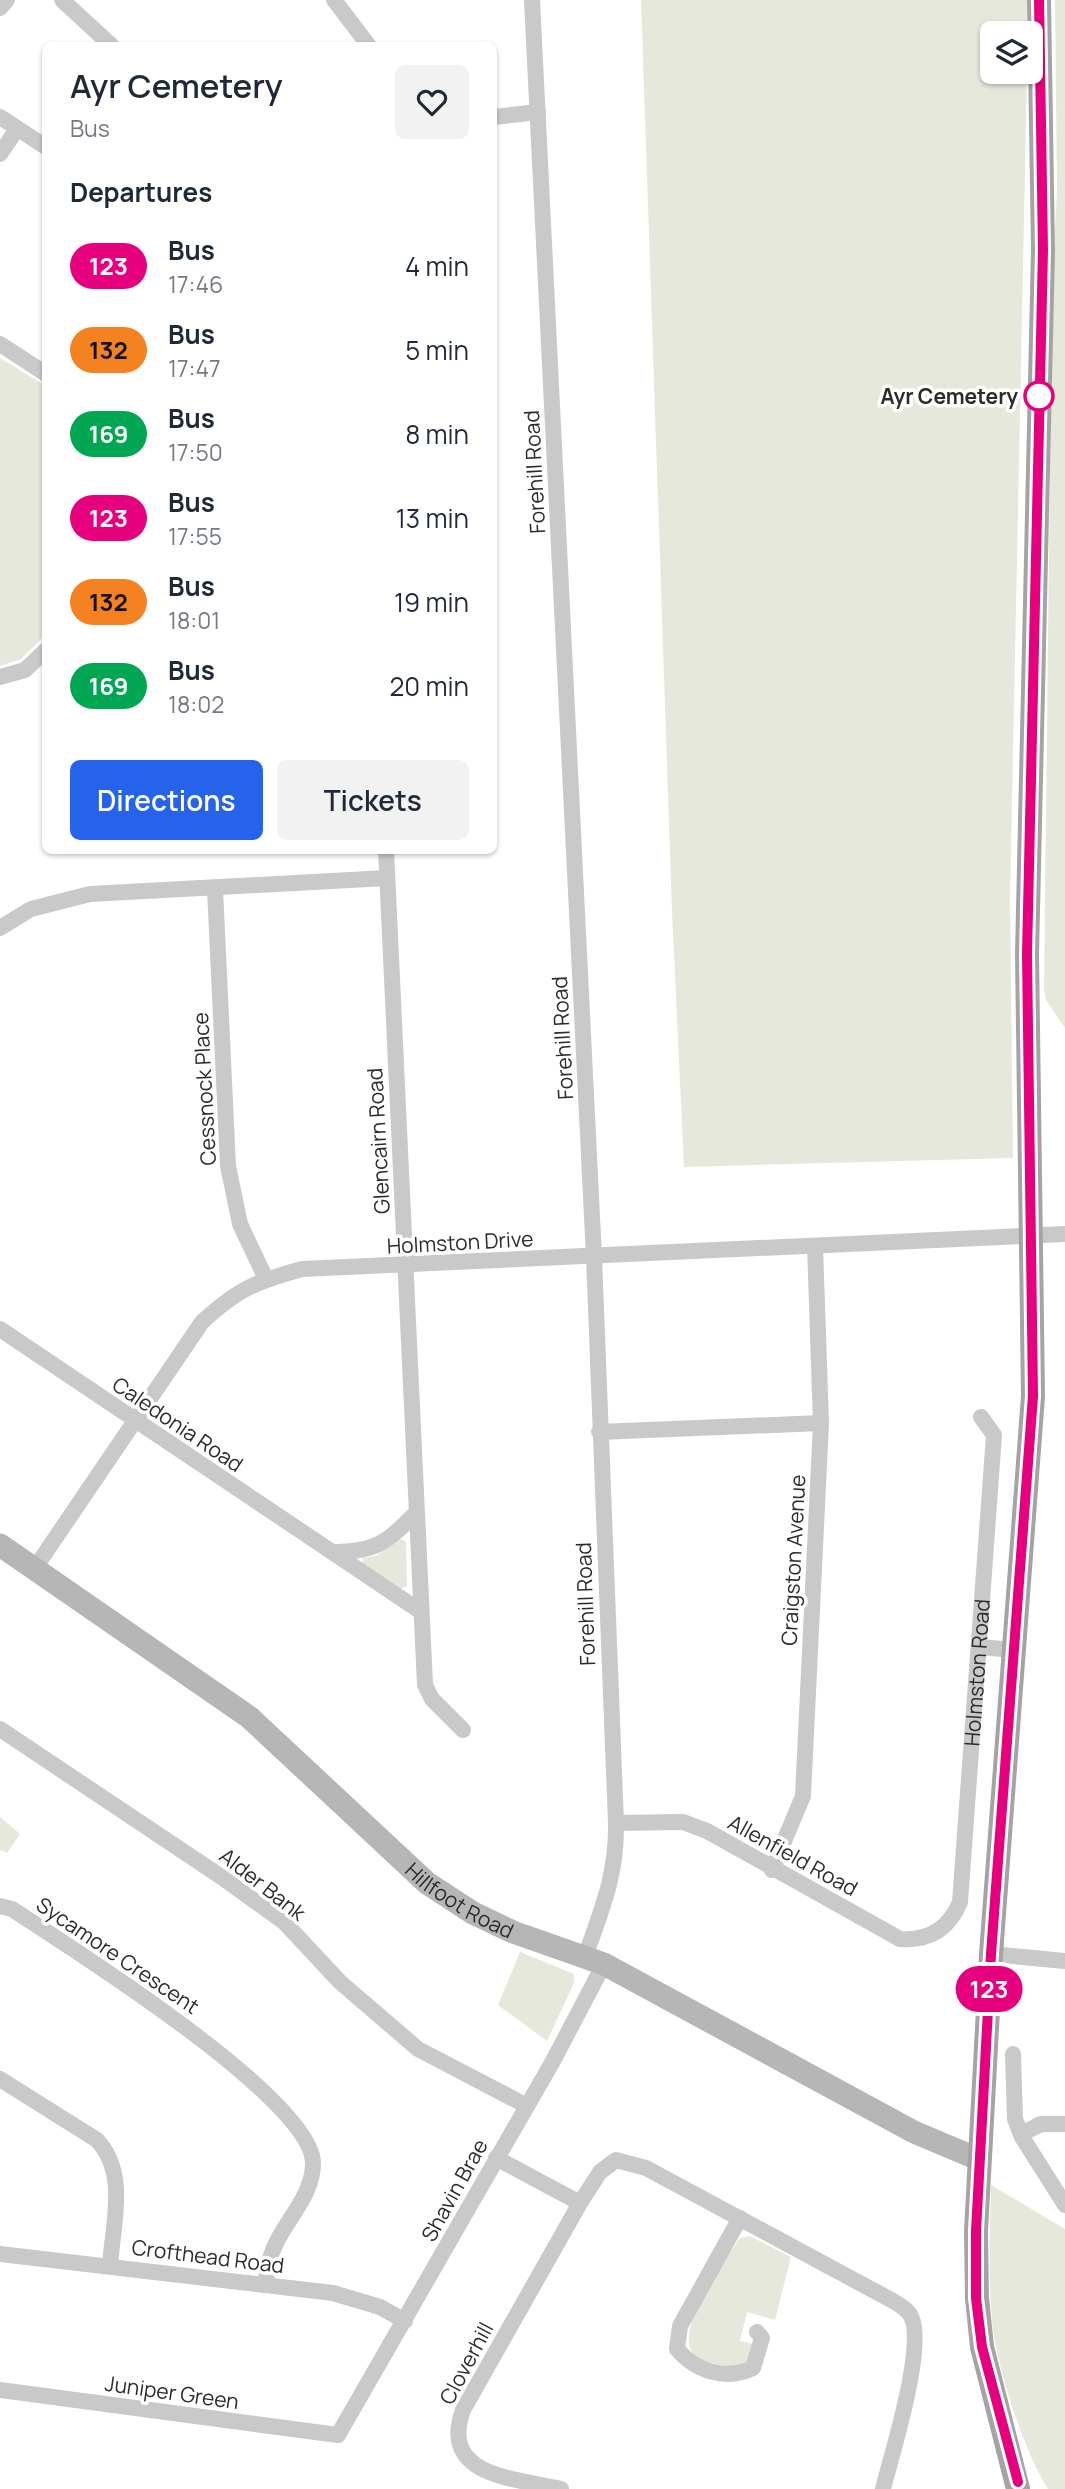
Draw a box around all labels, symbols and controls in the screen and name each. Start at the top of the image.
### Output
map controls [980,21,1043,84]
button: layers [980,21,1043,84]
text: Ayr Cemetery [70,63,283,108]
button: heart [395,65,469,139]
text: Bus [70,112,110,144]
text: Departures [70,174,212,210]
text: Bus [168,232,215,268]
text: 4 min [405,248,469,284]
text: 123 [89,249,128,282]
text: 17:46 [168,268,223,300]
text: Bus [168,316,215,352]
text: 5 min [405,332,469,368]
text: 132 [89,333,128,366]
text: 17:47 [168,352,221,384]
marker: Ayr Cemetery [1024,381,1054,411]
place label: Ayr Cemetery [881,382,1018,410]
text: Bus [168,400,215,436]
street label: Forehill Road [517,410,551,534]
text: 8 min [405,416,469,452]
text: 169 [89,417,128,450]
text: 17:50 [168,436,223,468]
text: Bus [168,484,215,520]
text: 13 min [396,500,469,536]
text: 123 [89,501,128,534]
text: 17:55 [168,520,222,552]
text: Bus [168,568,215,604]
text: 19 min [394,584,469,620]
text: 132 [89,585,128,618]
text: 18:01 [168,604,220,636]
text: Bus [168,652,215,688]
text: 20 min [390,668,469,704]
text: 169 [89,669,128,702]
text: 18:02 [168,688,224,720]
button: Directions [70,760,263,840]
button: Tickets [277,760,469,840]
street label: Forehill Road [545,976,579,1100]
street label: Cessnock Place [186,1012,222,1166]
street label: Glencairn Road [360,1067,396,1215]
street label: Holmston Drive [386,1224,534,1260]
street label: Caledonia Road [107,1370,249,1478]
street label: Craigston Avenue [775,1474,811,1646]
street label: Forehill Road [569,1542,601,1666]
street label: Holmston Road [957,1598,996,1747]
street label: Allenfield Road [723,1808,863,1902]
street label: Alder Bank [214,1842,312,1927]
street label: Hillfoot Road [399,1856,519,1944]
street label: Sycamore Crescent [31,1890,205,2020]
line badge: 123 [949,1966,1029,2012]
text: 123 [970,1972,1008,2005]
street label: Shavin Brae [414,2134,494,2246]
street label: Crofthead Road [130,2233,286,2279]
street label: Cloverhill [433,2317,499,2409]
street label: Juniper Green [103,2369,241,2415]

